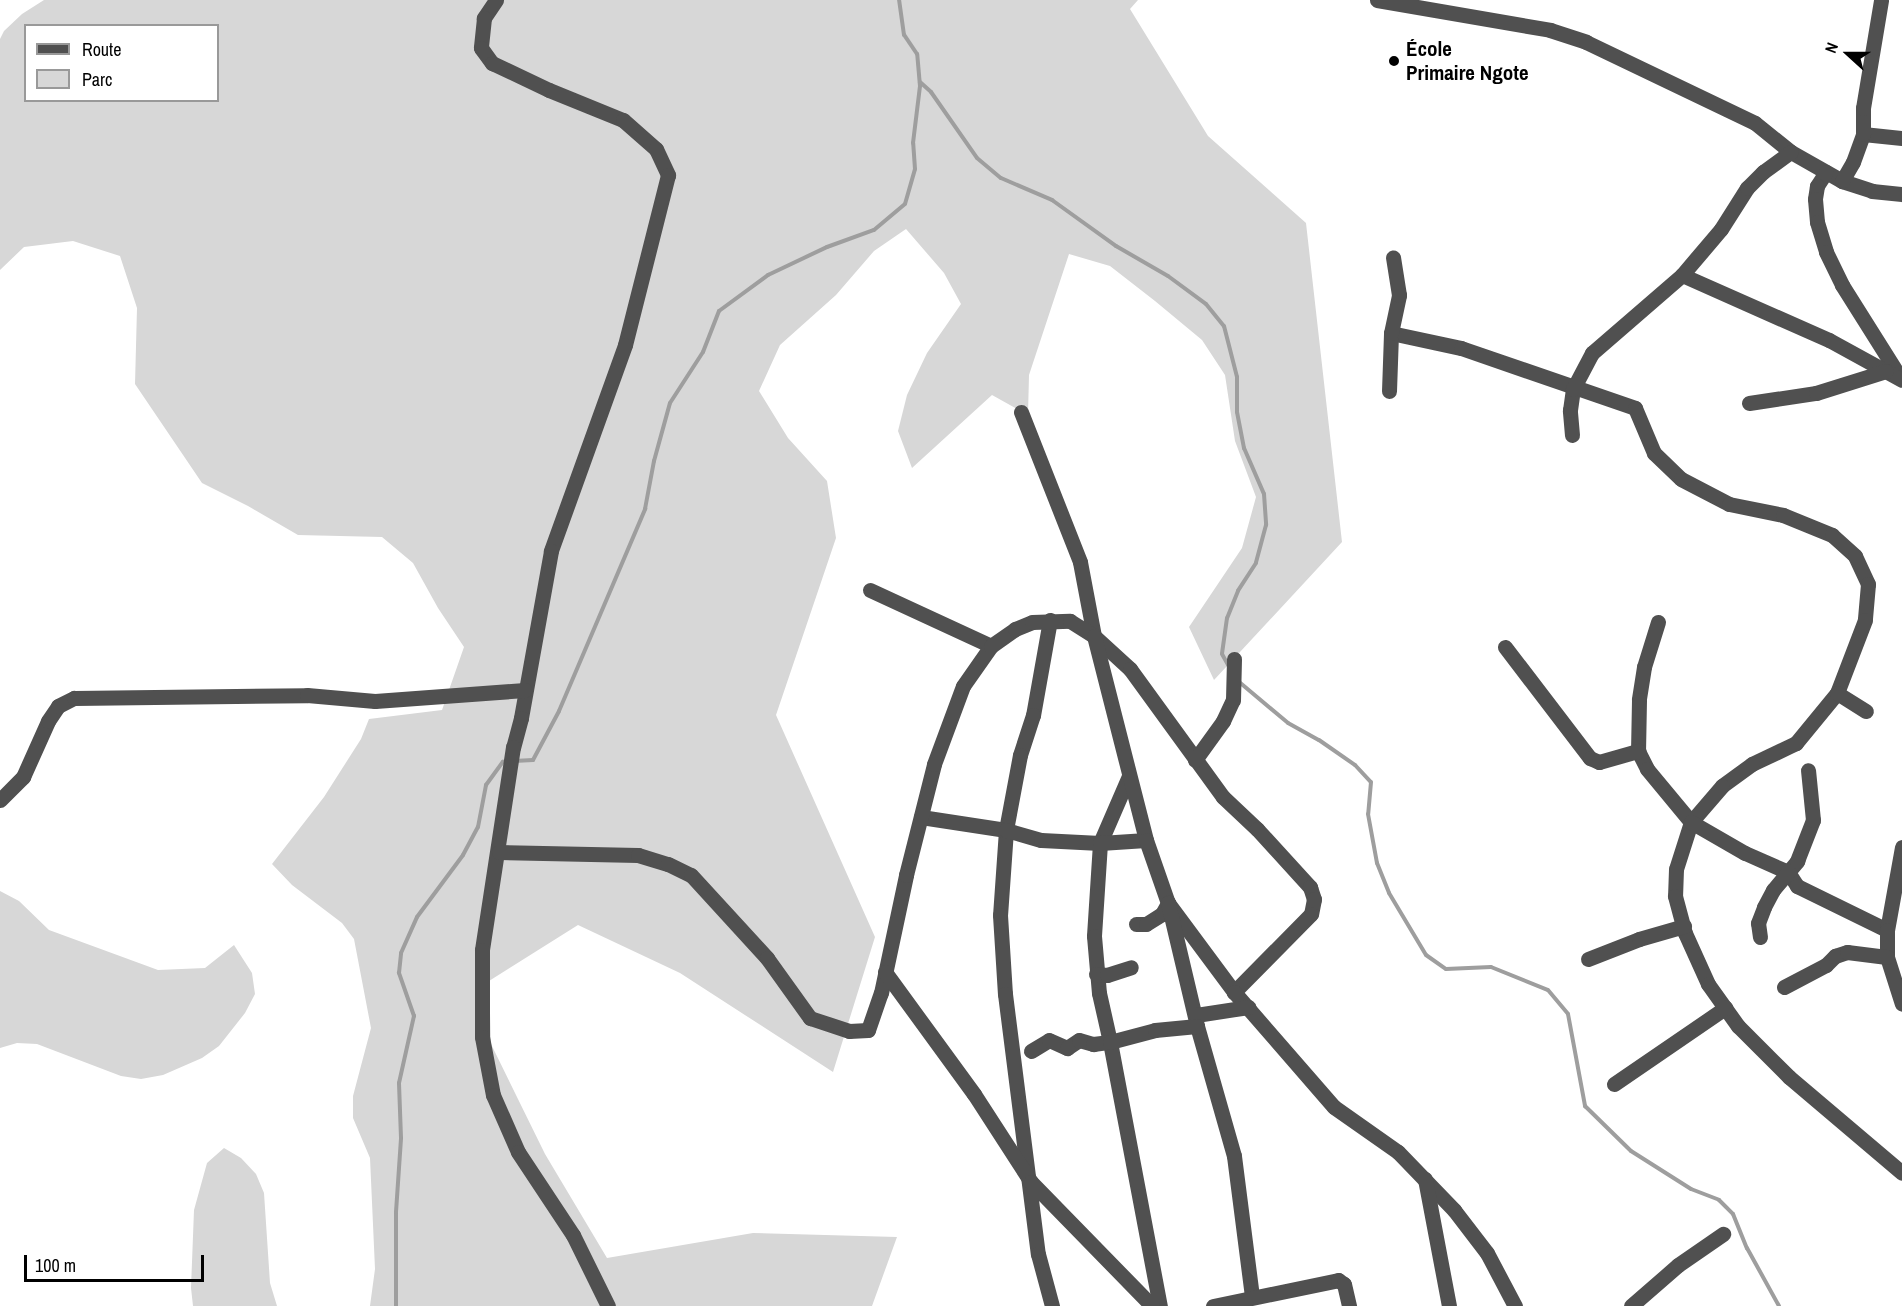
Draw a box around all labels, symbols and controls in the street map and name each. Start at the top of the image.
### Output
legend [24,24,219,102]
north arrow [1818,24,1878,84]
place label: École Primaire Ngote [1406,36,1528,86]
text: Route [82,37,121,62]
text: N [1819,39,1843,56]
marker: École Primaire Ngote [1387,54,1401,68]
text: Parc [82,67,112,92]
scale bar [27,1243,207,1281]
text: 100 m [35,1253,76,1278]

